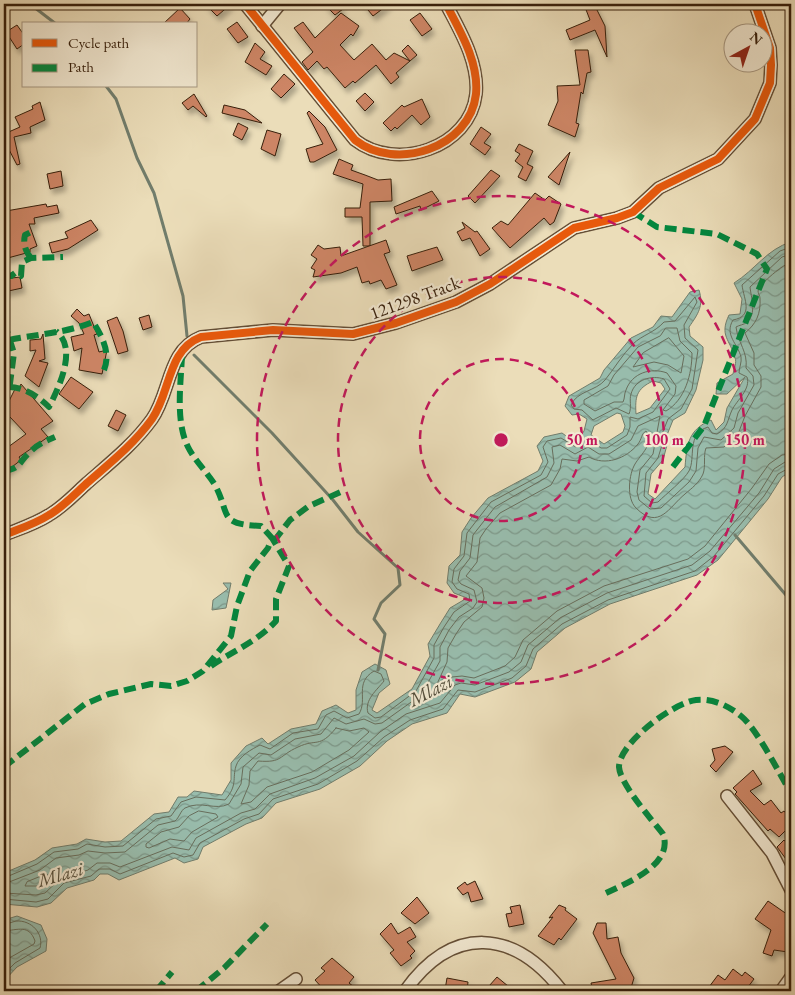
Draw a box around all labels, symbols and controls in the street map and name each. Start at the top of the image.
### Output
legend [22,22,198,88]
north arrow [722,22,772,72]
text: N [746,28,767,49]
text: Cycle path [68,33,130,52]
text: Path [68,57,94,76]
street label: 121298 Track [366,270,464,325]
text: 50 m [566,430,598,449]
text: 100 m [644,430,684,449]
text: 150 m [725,430,765,449]
centre of rings [492,431,510,449]
water label: Mlazi [403,668,458,713]
water label: Mlazi [33,856,87,893]

